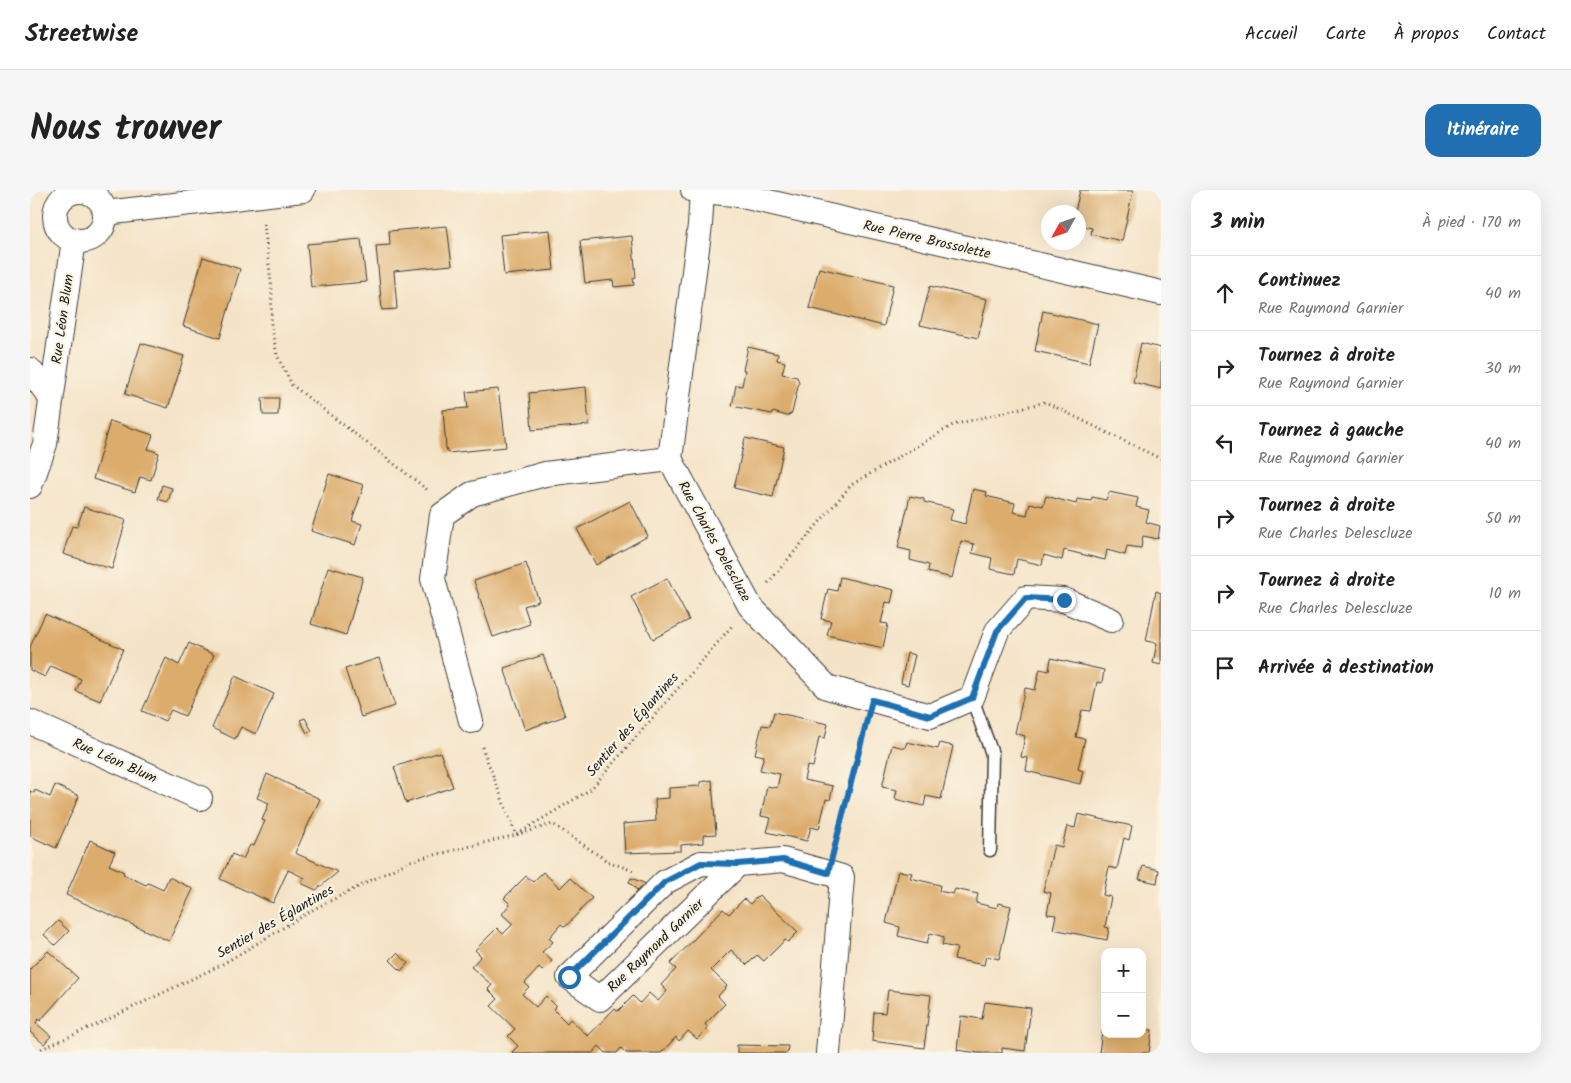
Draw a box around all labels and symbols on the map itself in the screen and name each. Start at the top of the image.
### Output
north arrow [1041,205,1086,250]
street label: Rue Pierre Brossolette [861,215,993,266]
street label: Rue Léon Blum [46,273,80,365]
street label: Rue Charles Delescluze [672,477,757,607]
route end [1053,589,1076,612]
street label: Sentier des Églantines [581,668,684,782]
street label: Rue Léon Blum [69,733,160,789]
street label: Sentier des Églantines [213,879,338,964]
street label: Rue Raymond Garnier [602,893,710,998]
route start [558,966,581,989]

